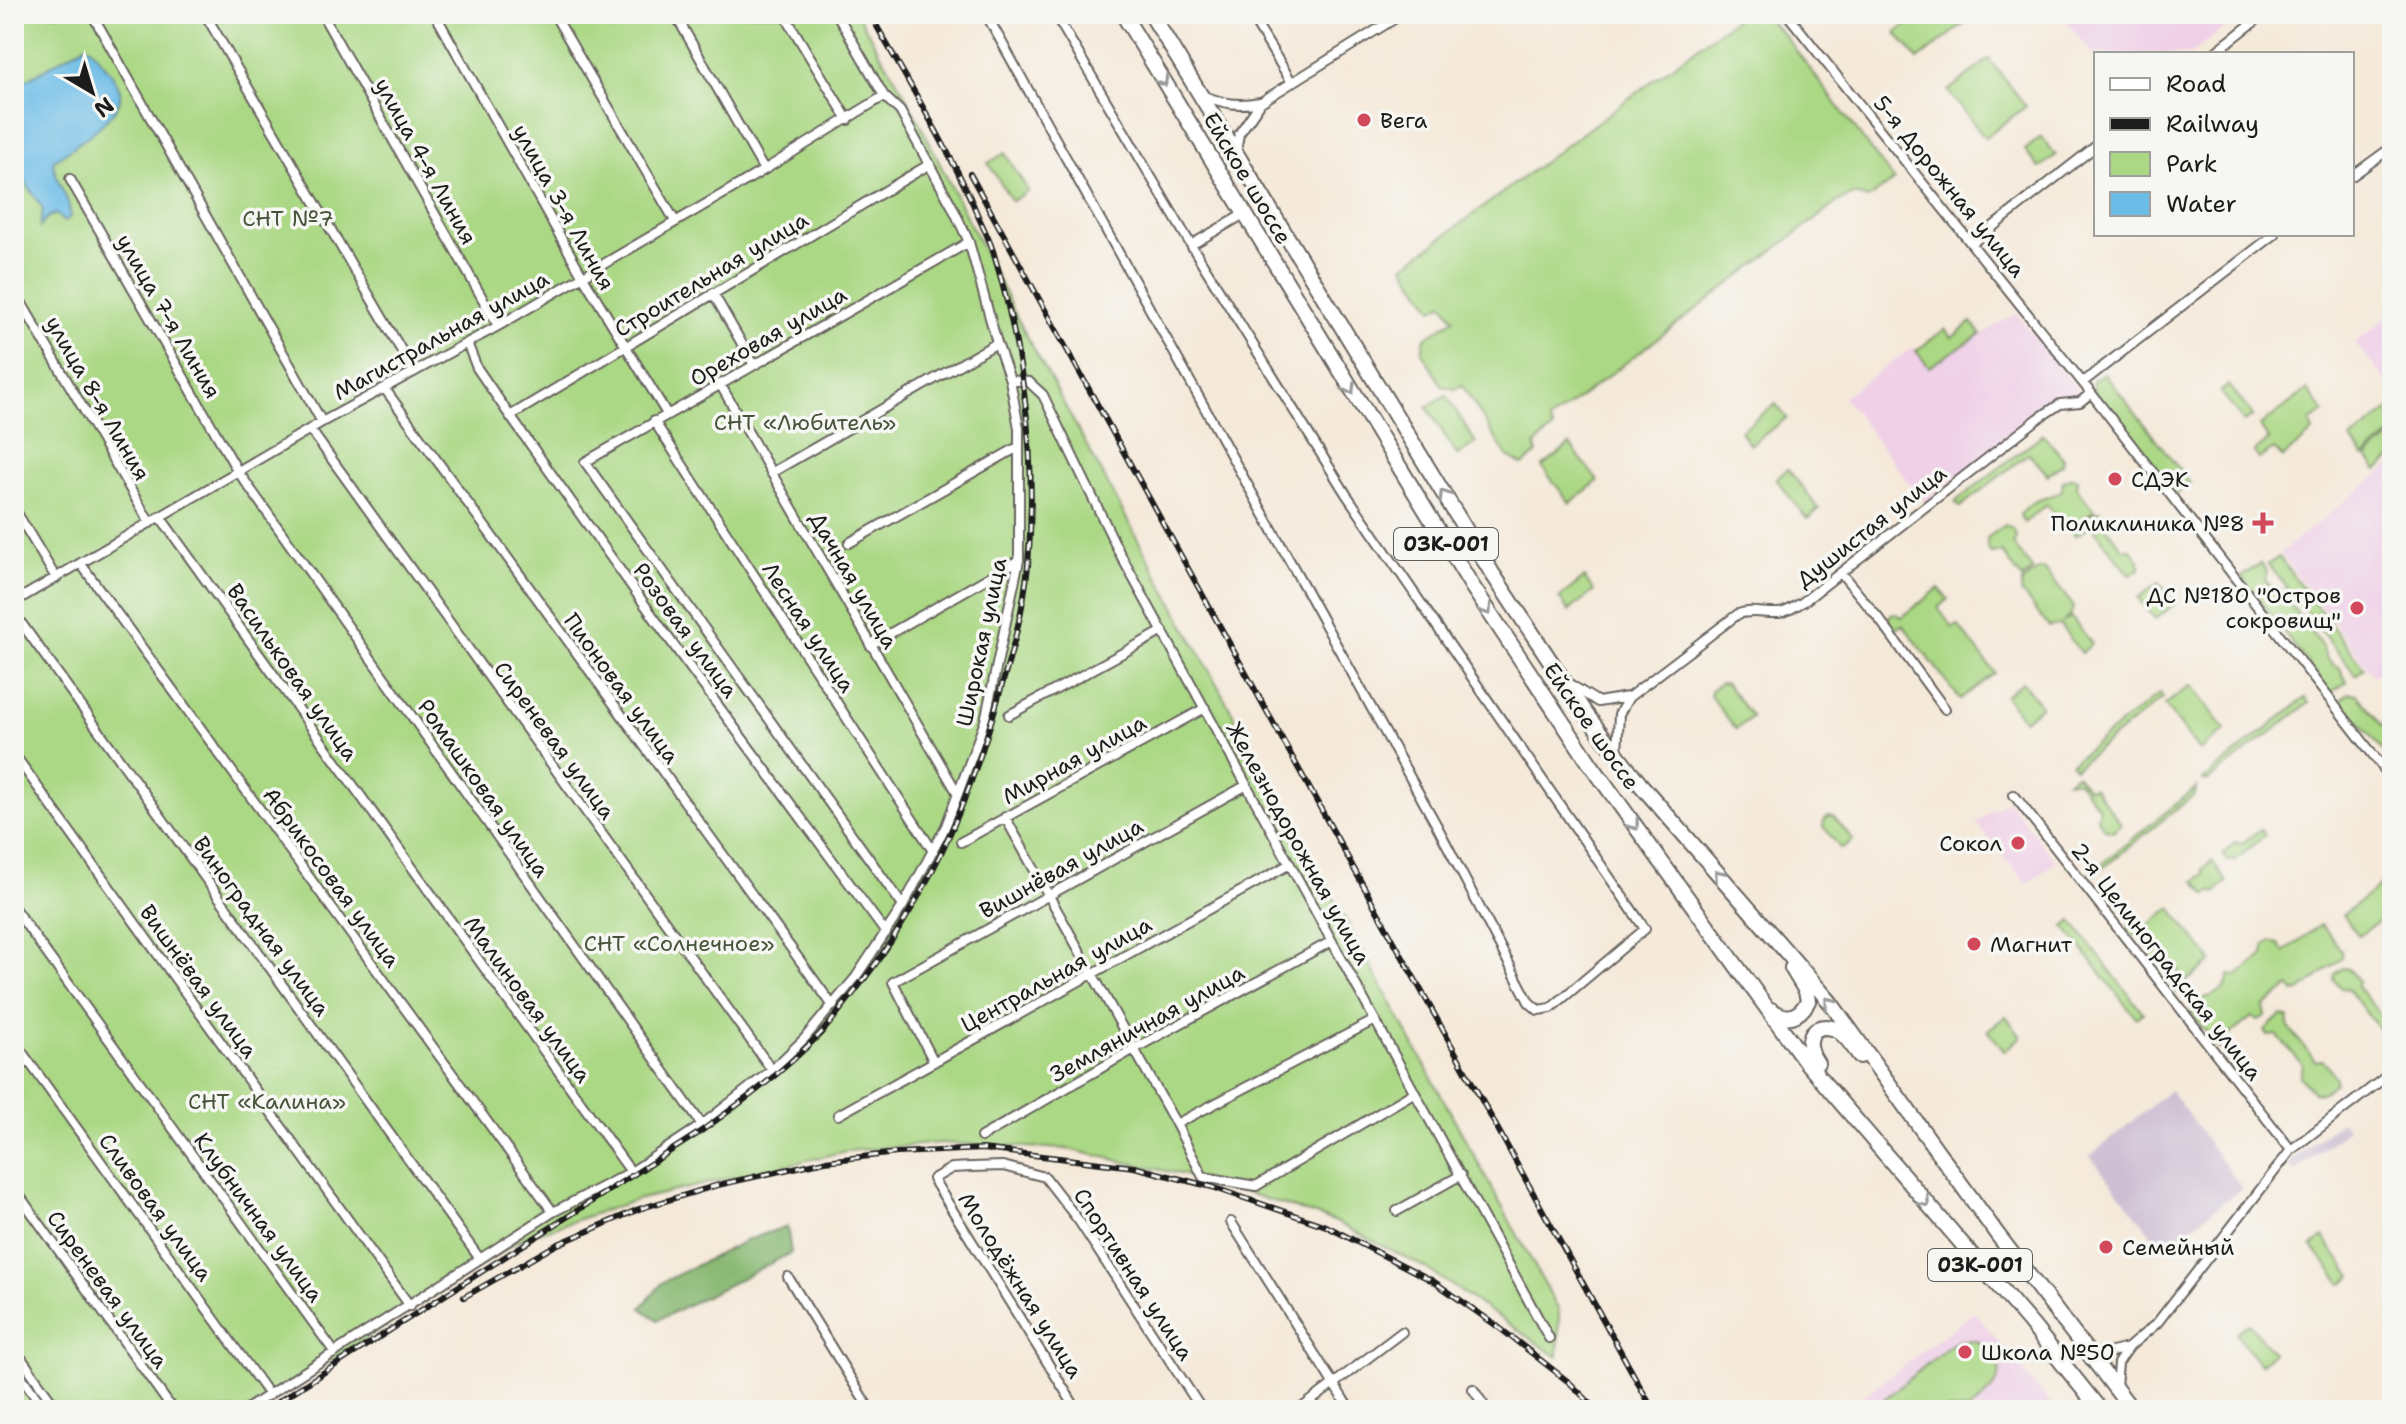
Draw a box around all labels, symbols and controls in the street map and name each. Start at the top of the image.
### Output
north arrow [52,52,132,132]
legend [2094,52,2354,236]
text: Road [2166,68,2226,100]
one-way arrow [1154,72,1169,87]
street label: улица 4-я Линия [368,73,483,250]
street label: 5-я Дорожная улица [1867,89,2032,284]
text: N [88,91,120,124]
place label: Вега [1380,106,1428,135]
street label: Ейское шоссе [1197,107,1298,250]
text: Railway [2166,108,2259,140]
marker: Вега [1355,111,1373,129]
street label: улица 3-я Линия [506,119,621,295]
text: Park [2166,148,2218,180]
text: Water [2166,188,2237,220]
park label: СНТ №7 [242,204,334,233]
street label: Строительная улица [609,205,814,344]
street label: улица 7-я Линия [110,229,227,404]
street label: Магистральная улица [328,264,554,407]
street label: Ореховая улица [685,280,852,393]
street label: улица 8-я Линия [39,311,157,486]
one-way arrow [1341,380,1356,395]
park label: СНТ «Любитель» [714,408,896,437]
street label: Душистая улица [1790,458,1953,594]
place label: СДЭК [2131,465,2189,494]
marker: СДЭК [2106,470,2124,488]
one-way arrow [1439,489,1454,504]
street label: Дачная улица [803,506,905,654]
place label: Поликлиника №8 [2051,509,2245,538]
marker: Поликлиника №8 [2252,512,2274,534]
road number: 03К-001 [1394,528,1498,560]
street label: Широкая улица [949,555,1014,729]
street label: Розовая улица [627,557,745,704]
street label: Лесная улица [756,557,862,698]
street label: Васильковая улица [220,578,365,767]
place label: ДС №180 "Остров сокровищ" [2147,581,2341,635]
marker: ДС №180 "Остров сокровищ" [2348,599,2366,617]
one-way arrow [1478,602,1493,616]
street label: Пионовая улица [557,607,686,770]
street label: Сиреневая улица [487,656,622,825]
street label: Ейское шоссе [1537,657,1646,796]
street label: Ромашковая улица [411,693,556,883]
street label: Мирная улица [997,708,1152,811]
street label: Железнодорожная улица [1220,717,1378,970]
street label: Абрикосовая улица [256,781,407,973]
street label: Вишнёвая улица [974,811,1149,925]
one-way arrow [1624,817,1639,831]
place label: Сокол [1939,829,2002,858]
street label: Виноградная улица [186,831,337,1022]
marker: Сокол [2009,834,2027,852]
street label: 2-я Целиноградская улица [2065,836,2269,1086]
one-way arrow [1715,870,1729,885]
street label: Вишнёвая улица [133,899,264,1064]
street label: Малиновая улица [457,910,598,1089]
street label: Центральная улица [956,910,1157,1039]
park label: СНТ «Солнечное» [584,929,774,958]
place label: Магнит [1990,930,2073,959]
marker: Магнит [1965,935,1983,953]
street label: Земляничная улица [1045,958,1250,1089]
one-way arrow [1825,996,1839,1011]
park label: СНТ «Калина» [188,1087,346,1116]
street label: Клубничная улица [187,1127,330,1308]
street label: Сливовая улица [92,1128,219,1287]
street label: Спортивная улица [1067,1183,1200,1366]
street label: Молодёжная улица [952,1187,1090,1384]
one-way arrow [1915,1192,1930,1207]
street label: Сиреневая улица [40,1205,175,1374]
place label: Семейный [2122,1233,2234,1262]
marker: Семейный [2097,1238,2115,1256]
road number: 03К-001 [1928,1249,2032,1281]
place label: Школа №50 [1981,1338,2115,1367]
marker: Школа №50 [1956,1343,1974,1361]

